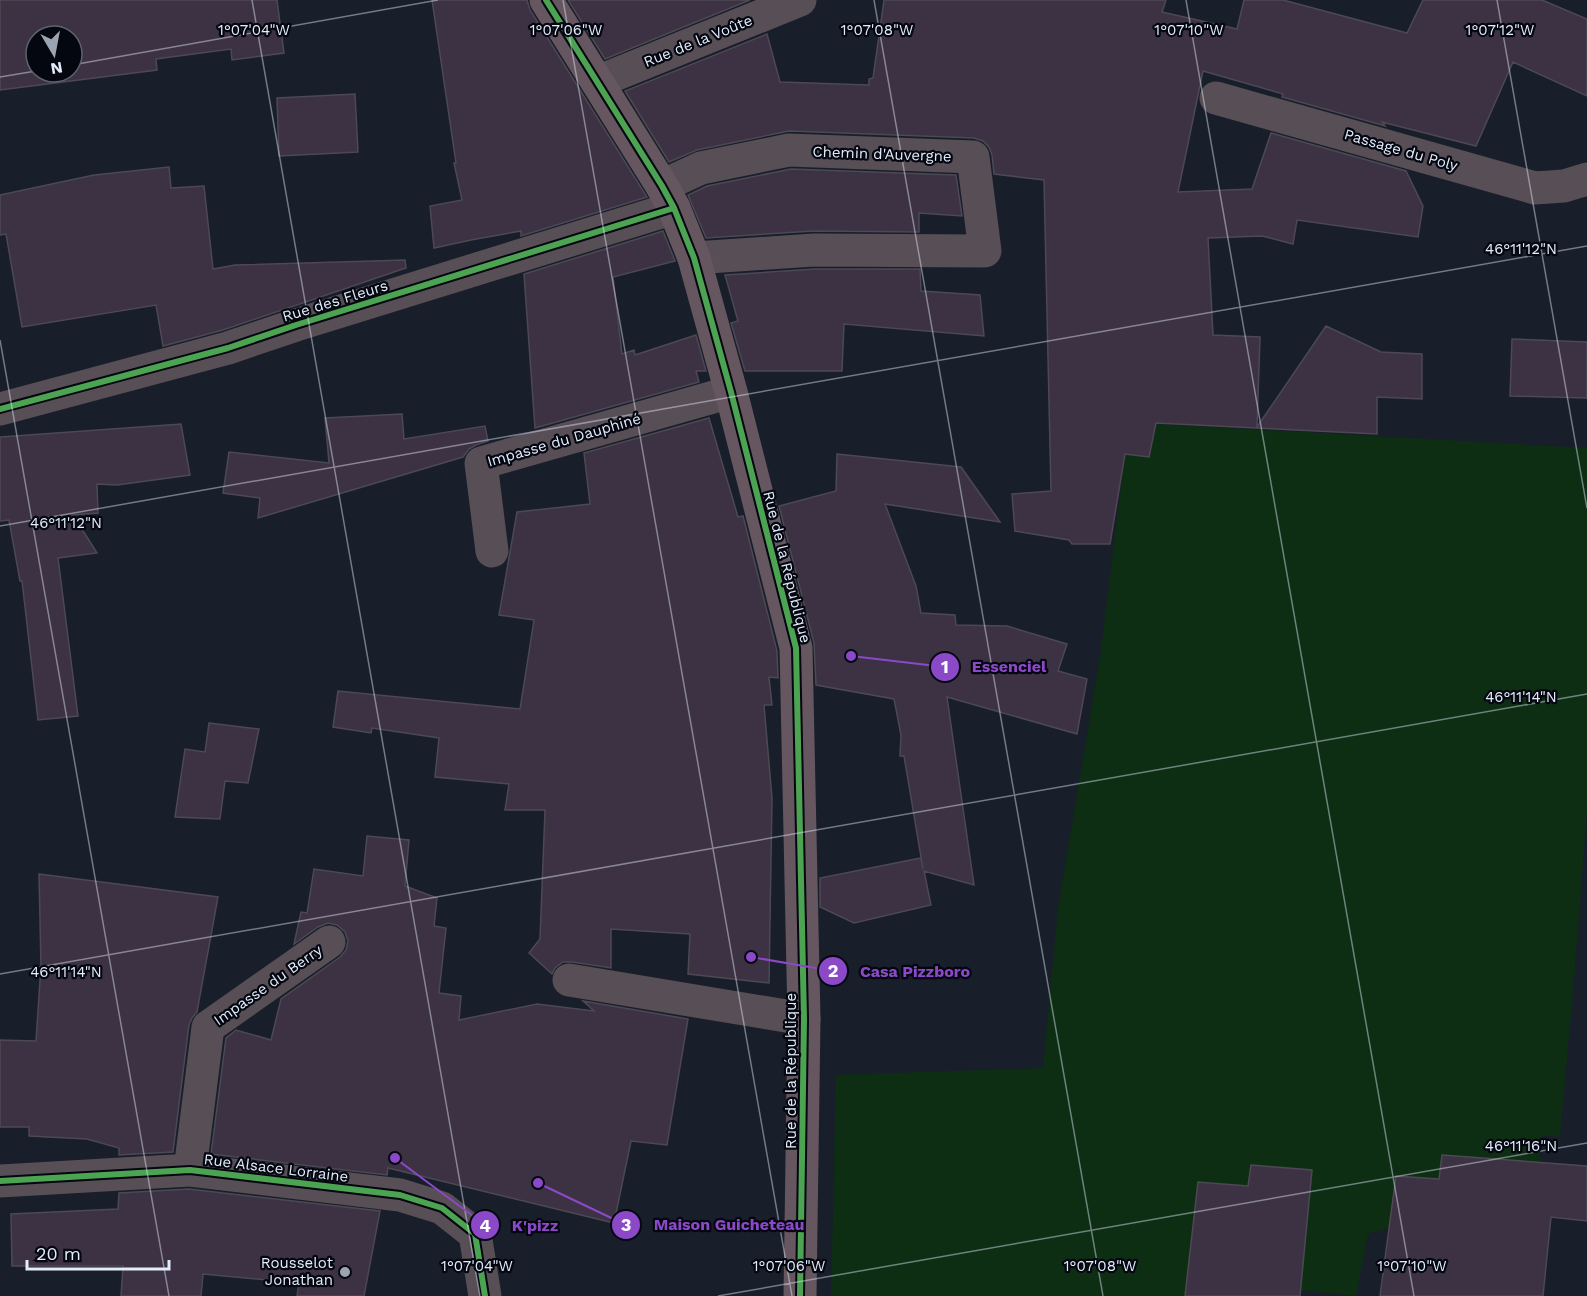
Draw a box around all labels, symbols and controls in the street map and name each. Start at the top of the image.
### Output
street label: Rue de la Voûte [641,11,755,71]
text: 1°07'04"W [218,21,290,39]
text: 1°07'06"W [530,21,602,39]
text: 1°07'08"W [841,21,913,39]
text: 1°07'10"W [1154,21,1224,39]
text: 1°07'12"W [1466,21,1534,39]
north arrow [24,24,84,84]
text: N [49,58,64,79]
street label: Passage du Poly [1342,125,1460,175]
street label: Chemin d'Auvergne [812,143,952,165]
text: 46°11'12"N [1485,240,1557,258]
street label: Rue des Fleurs [280,276,390,326]
street label: Impasse du Dauphiné [485,409,643,471]
street label: Rue de la République [759,489,815,645]
text: 46°11'12"N [30,514,102,532]
callout: Essenciel [930,650,1058,684]
text: 1 [941,656,949,677]
text: Essenciel [972,657,1047,676]
text: 46°11'14"N [1485,688,1557,706]
street label: Impasse du Berry [210,941,326,1029]
callout: Casa Pizzboro [818,954,982,988]
text: 2 [828,960,838,981]
text: Casa Pizzboro [860,962,971,981]
text: 46°11'14"N [30,963,102,981]
street label: Rue de la République [782,993,800,1149]
text: 46°11'16"N [1485,1137,1557,1155]
street label: Rue Alsace Lorraine [203,1150,349,1186]
callout: K'pizz [470,1208,570,1242]
callout: Maison Guicheteau [611,1208,816,1242]
text: 3 [621,1214,631,1235]
text: 4 [479,1215,491,1236]
text: Maison Guicheteau [654,1215,804,1234]
text: K'pizz [512,1216,558,1235]
scale bar [27,1233,170,1271]
text: 20 m [36,1243,81,1264]
place label: Rousselot Jonathan [261,1254,334,1289]
text: 1°07'04"W [441,1257,513,1275]
text: 1°07'06"W [753,1257,825,1275]
text: 1°07'08"W [1064,1257,1136,1275]
text: 1°07'10"W [1377,1257,1447,1275]
marker: Rousselot Jonathan [338,1265,352,1279]

